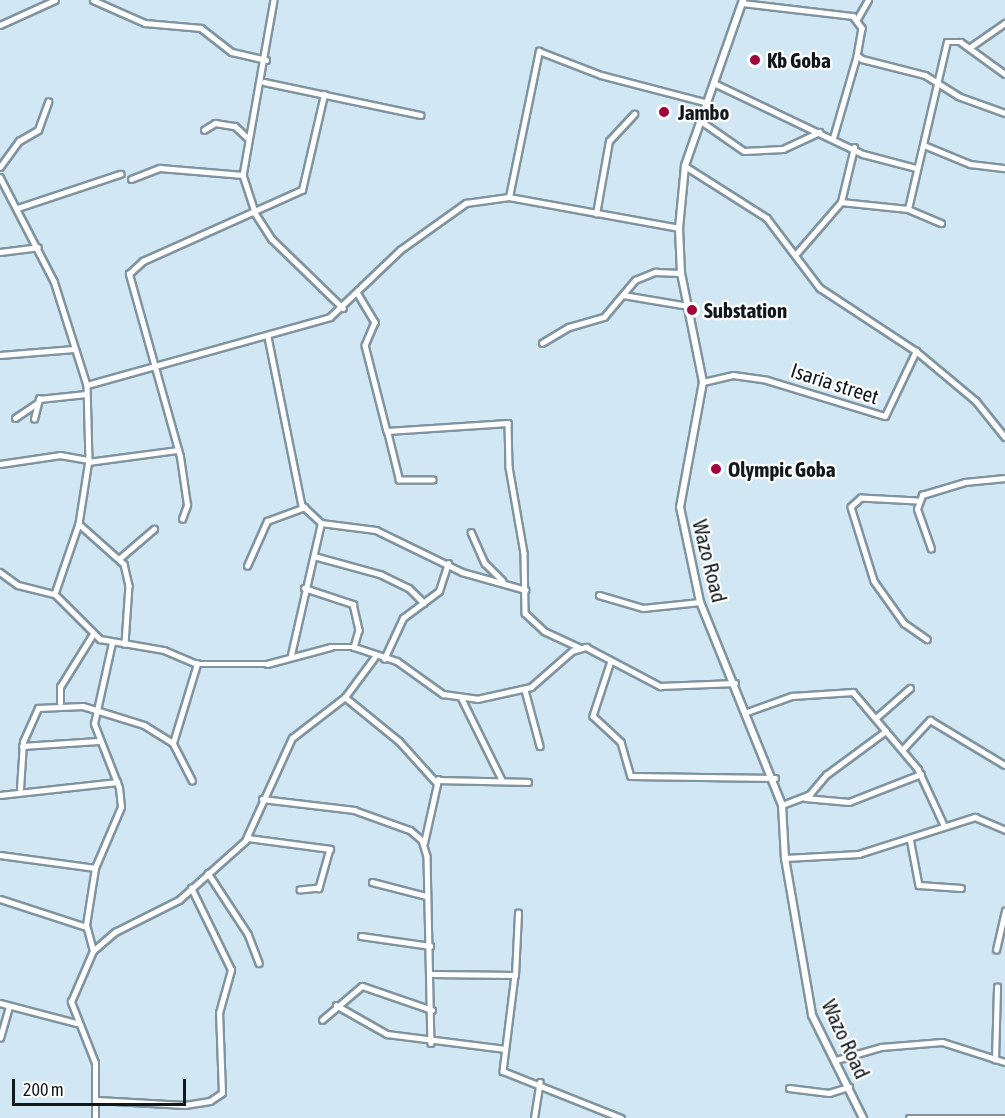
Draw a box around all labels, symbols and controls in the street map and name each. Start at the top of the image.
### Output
place label: Kb Goba [767,47,831,73]
marker: Kb Goba [748,53,762,67]
place label: Jambo [678,99,729,125]
marker: Jambo [655,103,673,121]
place label: Substation [704,297,787,323]
marker: Substation [685,303,699,317]
street label: Isaria street [788,357,882,409]
place label: Olympic Goba [728,456,836,482]
marker: Olympic Goba [709,462,723,476]
street label: Wazo Road [688,517,732,605]
street label: Wazo Road [817,995,875,1083]
scale bar [15,1067,189,1105]
text: 200 m [23,1079,64,1100]

